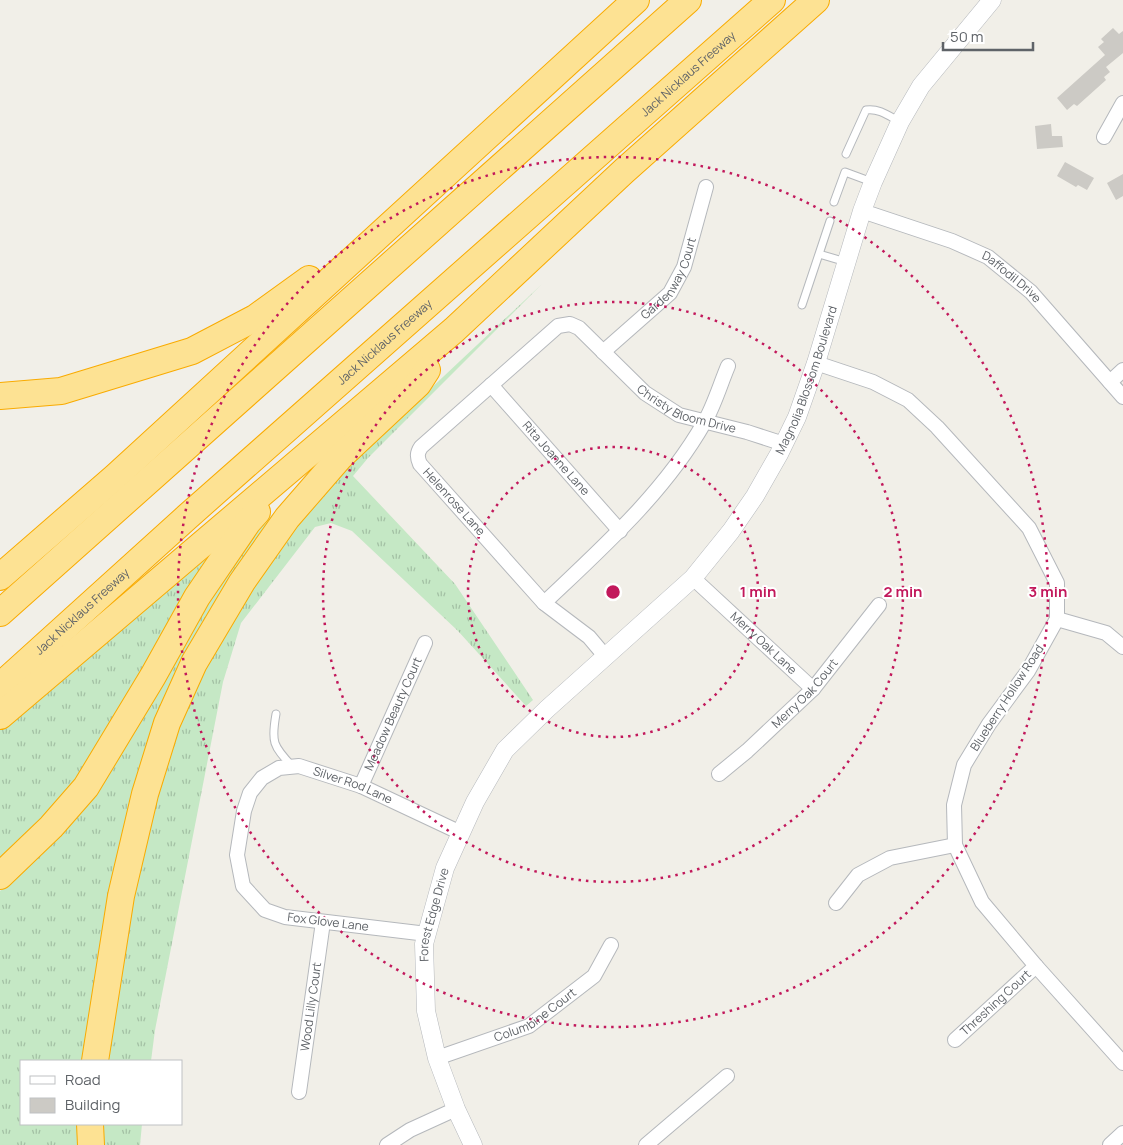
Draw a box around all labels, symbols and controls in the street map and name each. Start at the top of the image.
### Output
scale bar [943,20,1033,52]
text: 50 m [950,26,984,47]
street label: Jack Nicklaus Freeway [637,27,740,120]
street label: Gardenway Court [637,235,700,323]
street label: Daffodil Drive [980,246,1045,306]
street label: Jack Nicklaus Freeway [333,295,436,389]
street label: Magnolia Blossom Boulevard [771,304,841,457]
street label: Christy Bloom Drive [633,380,738,437]
street label: Rita Joanne Lane [519,417,594,499]
street label: Helenrose Lane [419,464,489,539]
street label: Jack Nicklaus Freeway [31,564,133,658]
text: 1 min [740,581,776,602]
text: 2 min [883,581,923,602]
text: 3 min [1029,581,1067,602]
centre of rings [604,583,622,601]
street label: Merry Oak Lane [727,608,801,678]
street label: Blueberry Hollow Road [966,641,1047,754]
street label: Meadow Beauty Court [360,654,426,773]
street label: Merry Oak Court [768,655,842,732]
street label: Silver Rod Lane [311,762,395,808]
street label: Forest Edge Drive [415,866,453,962]
street label: Fox Glove Lane [286,908,370,935]
street label: Wood Lilly Court [296,961,325,1052]
street label: Threshing Court [956,966,1035,1039]
street label: Columbine Court [492,984,580,1046]
legend [20,1060,182,1125]
text: Road [65,1069,101,1090]
text: Building [65,1094,120,1115]

